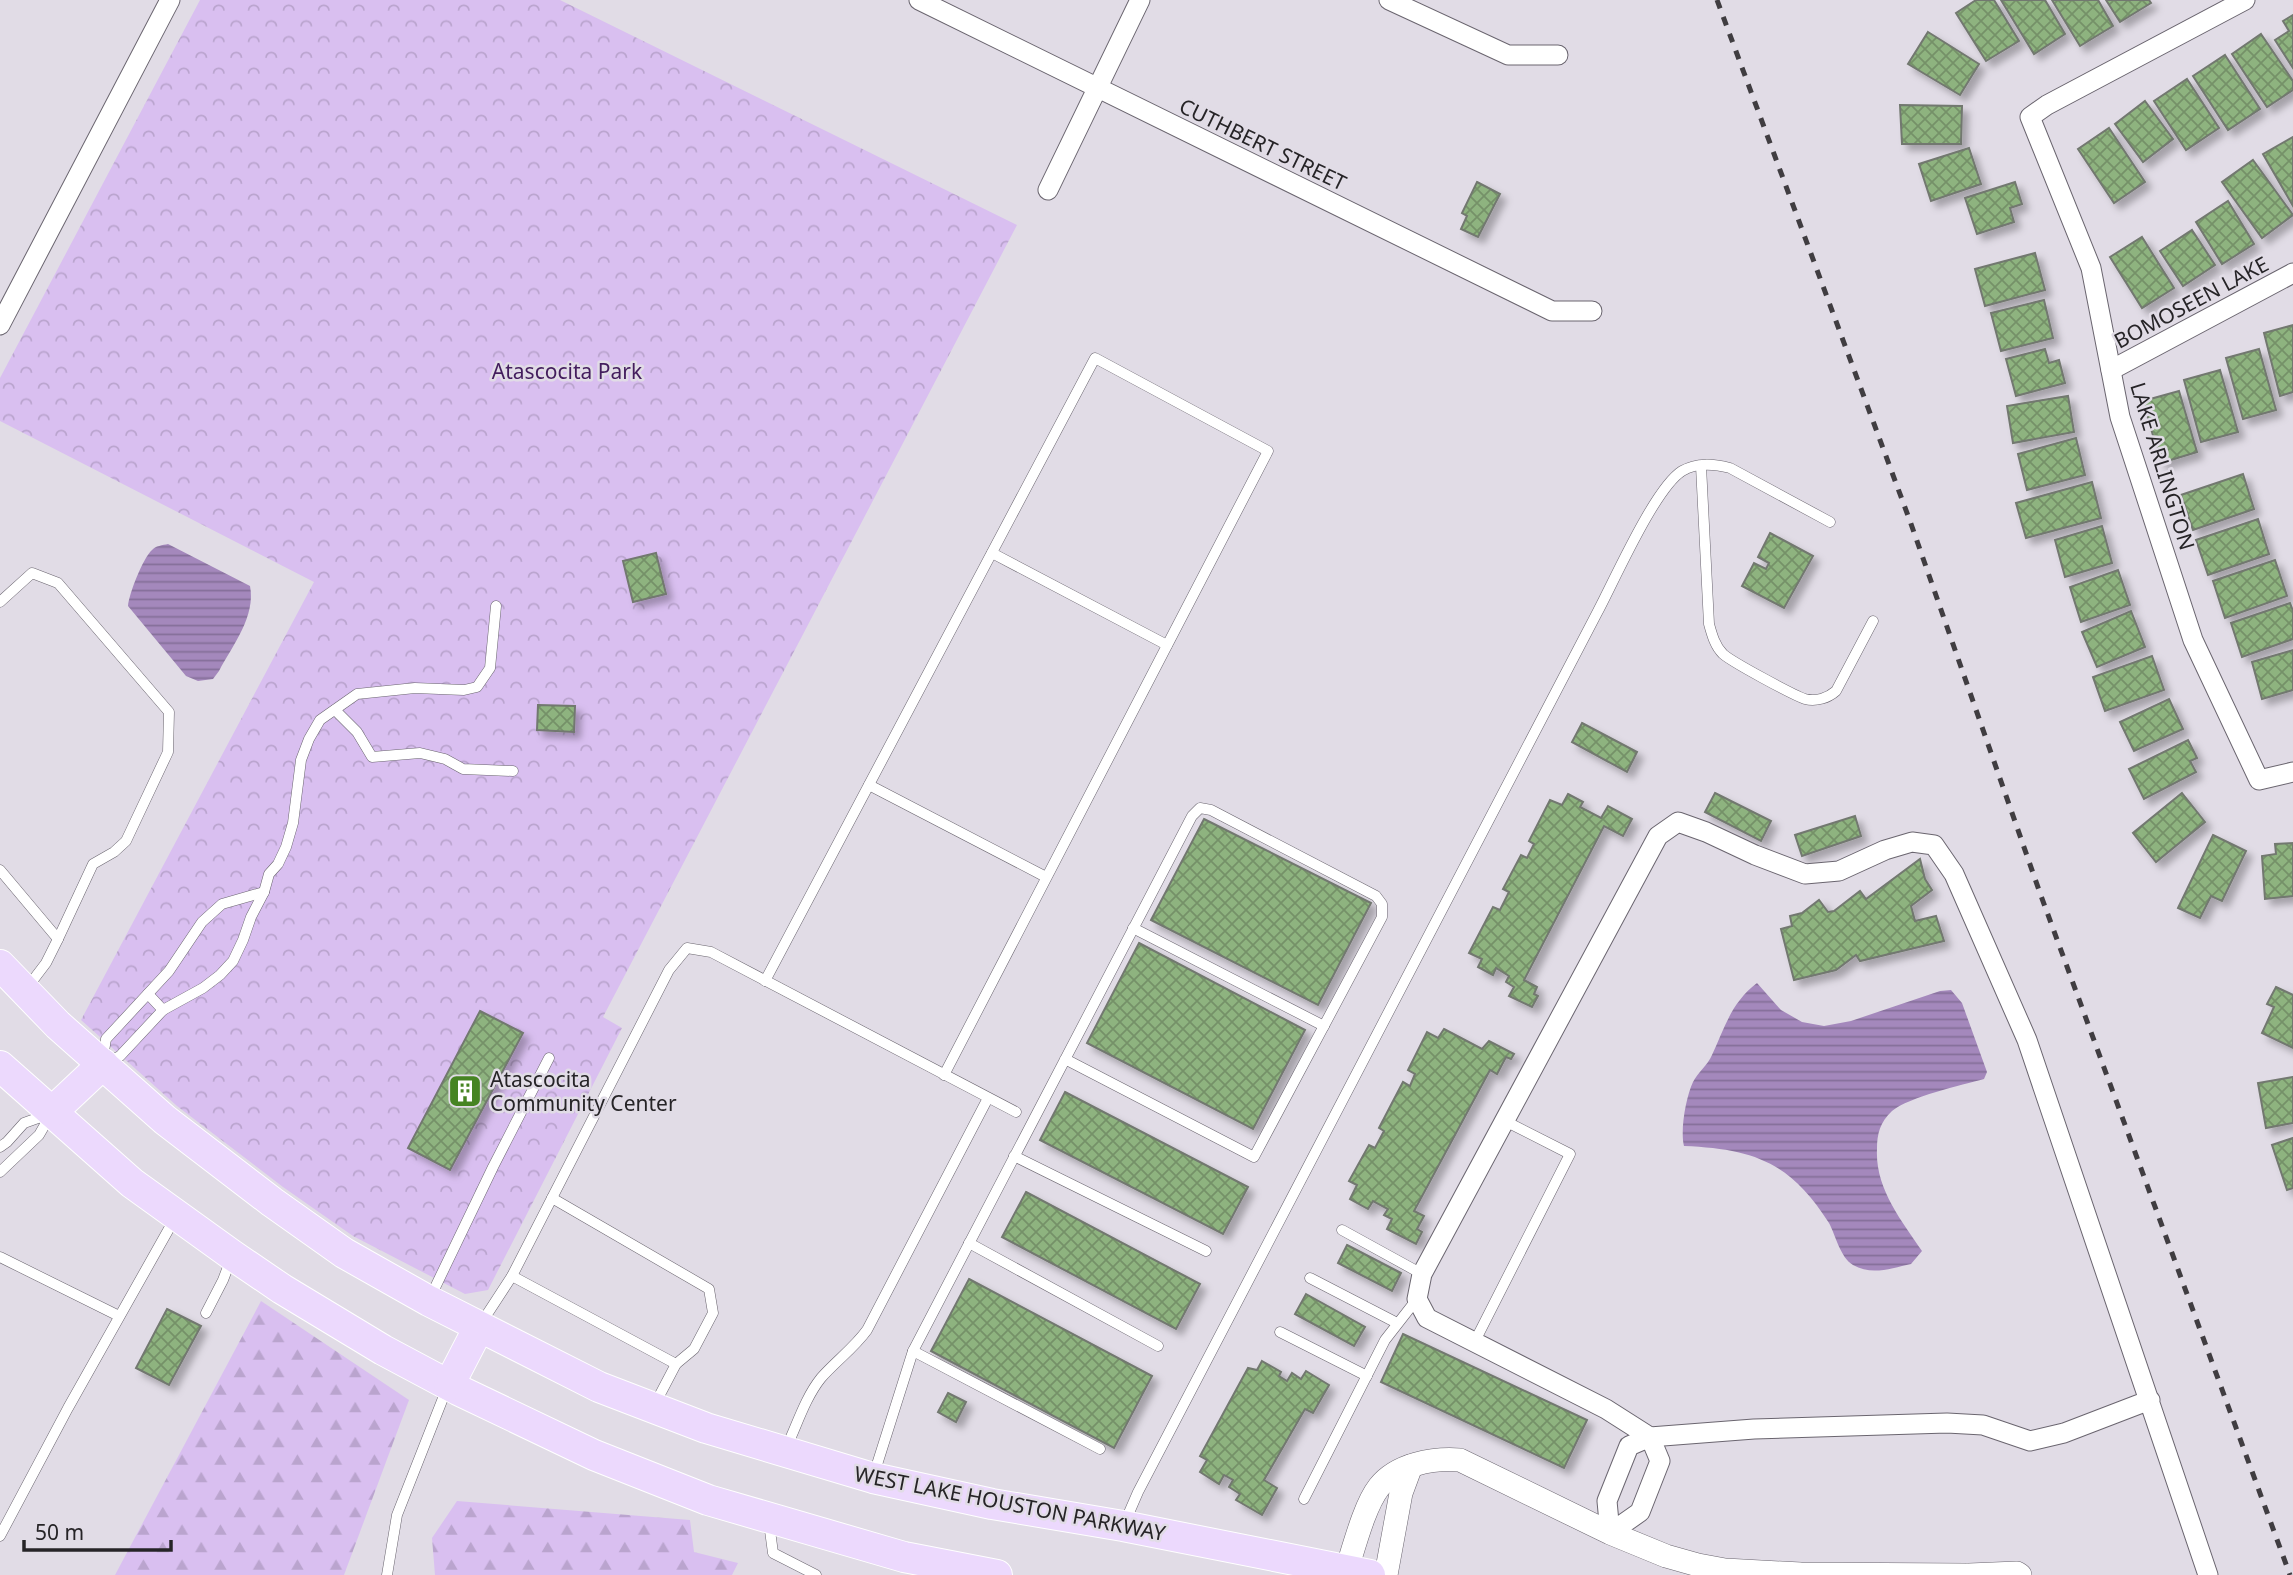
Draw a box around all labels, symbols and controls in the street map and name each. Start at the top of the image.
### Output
street label: CUTHBERT STREET [1175,91,1352,197]
street label: BOMOSEEN LAKE [2109,250,2273,354]
park label: Atascocita Park [492,357,643,385]
street label: LAKE ARLINGTON [2124,379,2202,553]
place label: Atascocita Community Center [490,1065,677,1117]
building icon: Atascocita Community Center [446,1072,484,1110]
street label: WEST LAKE HOUSTON PARKWAY [852,1459,1168,1547]
scale bar [24,1508,172,1552]
text: 50 m [35,1518,84,1546]

